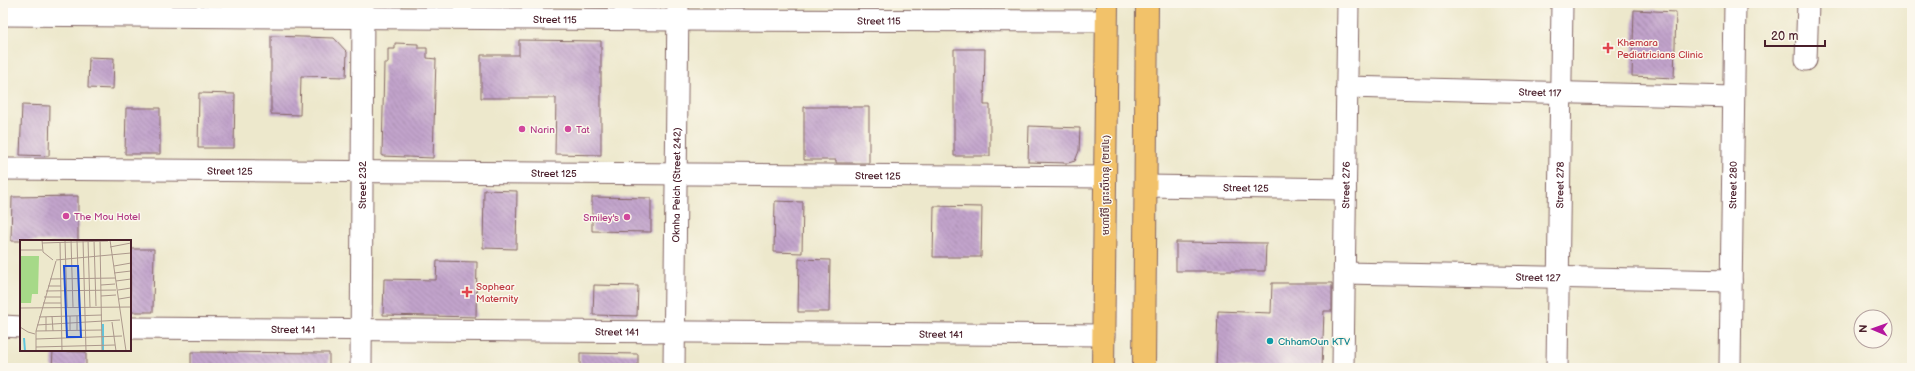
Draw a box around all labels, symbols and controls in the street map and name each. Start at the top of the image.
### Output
street label: Street 115 [533,14,577,26]
street label: Street 115 [857,15,901,28]
scale bar [1765,22,1825,48]
text: 20 m [1771,29,1798,44]
place label: Khemara Pediatricians Clinic [1617,37,1703,61]
marker: Khemara Pediatricians Clinic [1602,42,1614,54]
street label: Street 117 [1518,86,1562,100]
marker: Narin [517,124,527,134]
place label: Narin [530,124,555,136]
marker: Tat [563,124,573,134]
place label: Tat [576,124,590,136]
street label: Oknha Peich (Street 242) [670,127,684,243]
street label: មហាវិថី ព្រះសីហនុ (២៧៤) [1099,134,1112,235]
street label: Street 232 [357,161,369,209]
street label: Street 276 [1340,161,1353,209]
street label: Street 278 [1554,161,1567,209]
street label: Street 280 [1727,161,1740,209]
street label: Street 125 [207,165,253,178]
street label: Street 125 [531,168,577,180]
street label: Street 125 [855,170,901,183]
street label: Street 125 [1223,182,1269,195]
marker: The Mou Hotel [61,211,71,221]
place label: The Mou Hotel [74,211,140,223]
place label: Smiley's [583,212,619,224]
marker: Smiley's [622,212,632,222]
inset map [20,240,131,351]
street label: Street 127 [1515,272,1561,284]
place label: Sophear Maternity [476,281,519,305]
marker: Sophear Maternity [461,286,473,298]
north arrow [1853,309,1893,349]
street label: Street 141 [271,324,315,336]
text: N [1857,324,1870,333]
street label: Street 141 [595,326,639,339]
street label: Street 141 [919,329,963,341]
marker: ChhamOun KTV [1265,336,1275,346]
place label: ChhamOun KTV [1278,336,1351,348]

